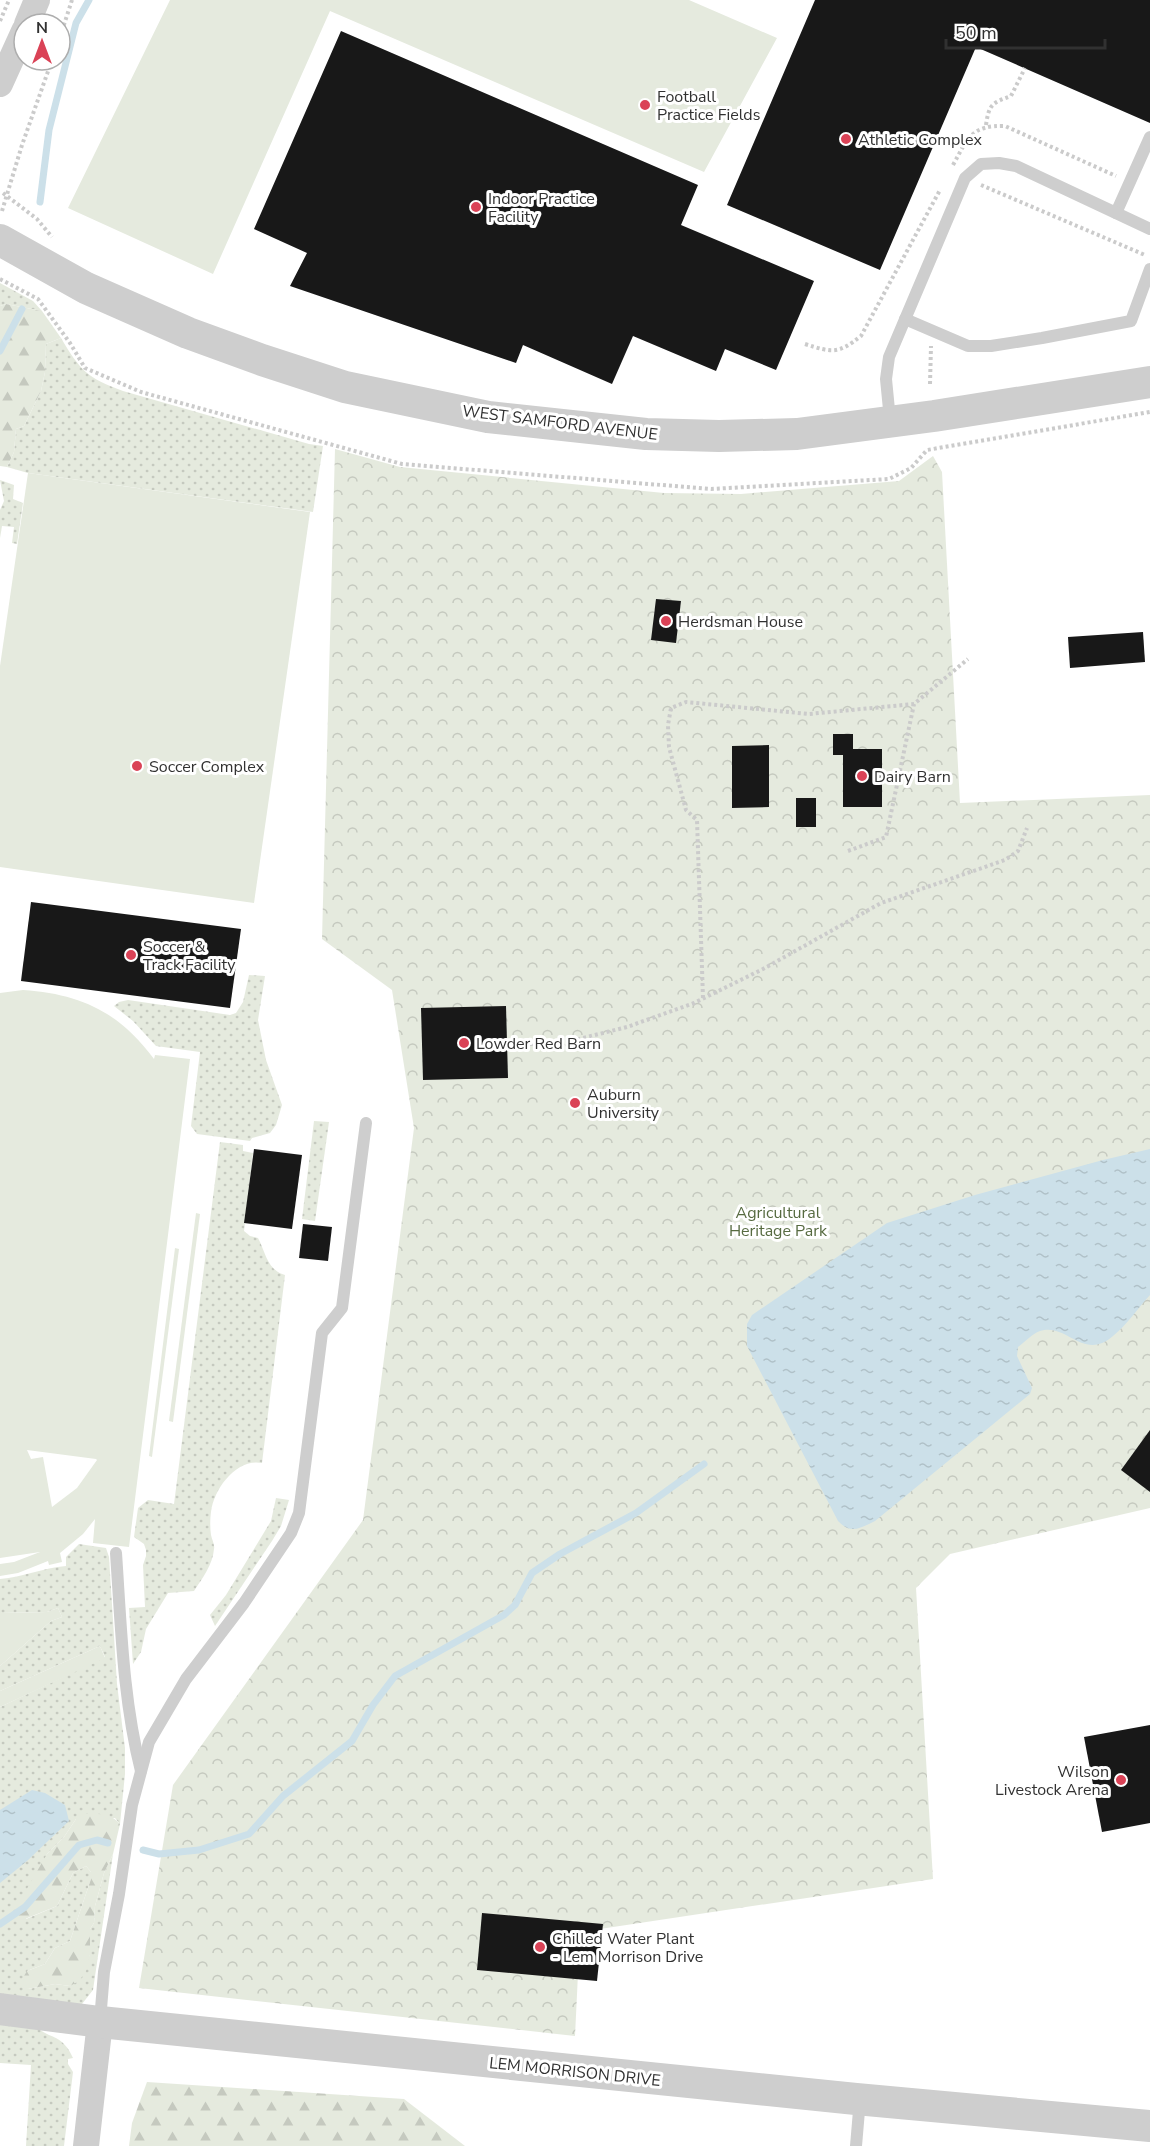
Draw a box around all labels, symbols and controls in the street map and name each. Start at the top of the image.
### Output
north arrow [12,12,72,72]
scale bar [946,12,1105,50]
text: N [36,17,48,39]
text: 50 m [955,21,997,45]
place label: Football Practice Fields [657,86,760,126]
marker: Football Practice Fields [638,98,652,112]
place label: Athletic Complex [858,129,982,151]
marker: Athletic Complex [839,132,853,146]
place label: Indoor Practice Facility [488,188,595,228]
marker: Indoor Practice Facility [469,200,483,214]
street label: WEST SAMFORD AVENUE [461,400,659,446]
place label: Herdsman House [678,611,803,633]
marker: Herdsman House [659,614,673,628]
place label: Soccer Complex [149,756,265,778]
marker: Soccer Complex [130,759,144,773]
place label: Dairy Barn [874,766,951,788]
marker: Dairy Barn [855,769,869,783]
place label: Soccer & Track Facility [143,936,236,976]
marker: Soccer & Track Facility [124,948,138,962]
place label: Lowder Red Barn [476,1033,601,1055]
marker: Lowder Red Barn [457,1036,471,1050]
place label: Auburn University [587,1084,660,1124]
marker: Auburn University [568,1096,582,1110]
park label: Agricultural Heritage Park [729,1202,828,1242]
place label: Wilson Livestock Arena [995,1761,1109,1801]
marker: Wilson Livestock Arena [1114,1773,1128,1787]
place label: Chilled Water Plant - Lem Morrison Drive [552,1928,703,1968]
marker: Chilled Water Plant - Lem Morrison Drive [533,1940,547,1954]
street label: LEM MORRISON DRIVE [488,2052,662,2092]

